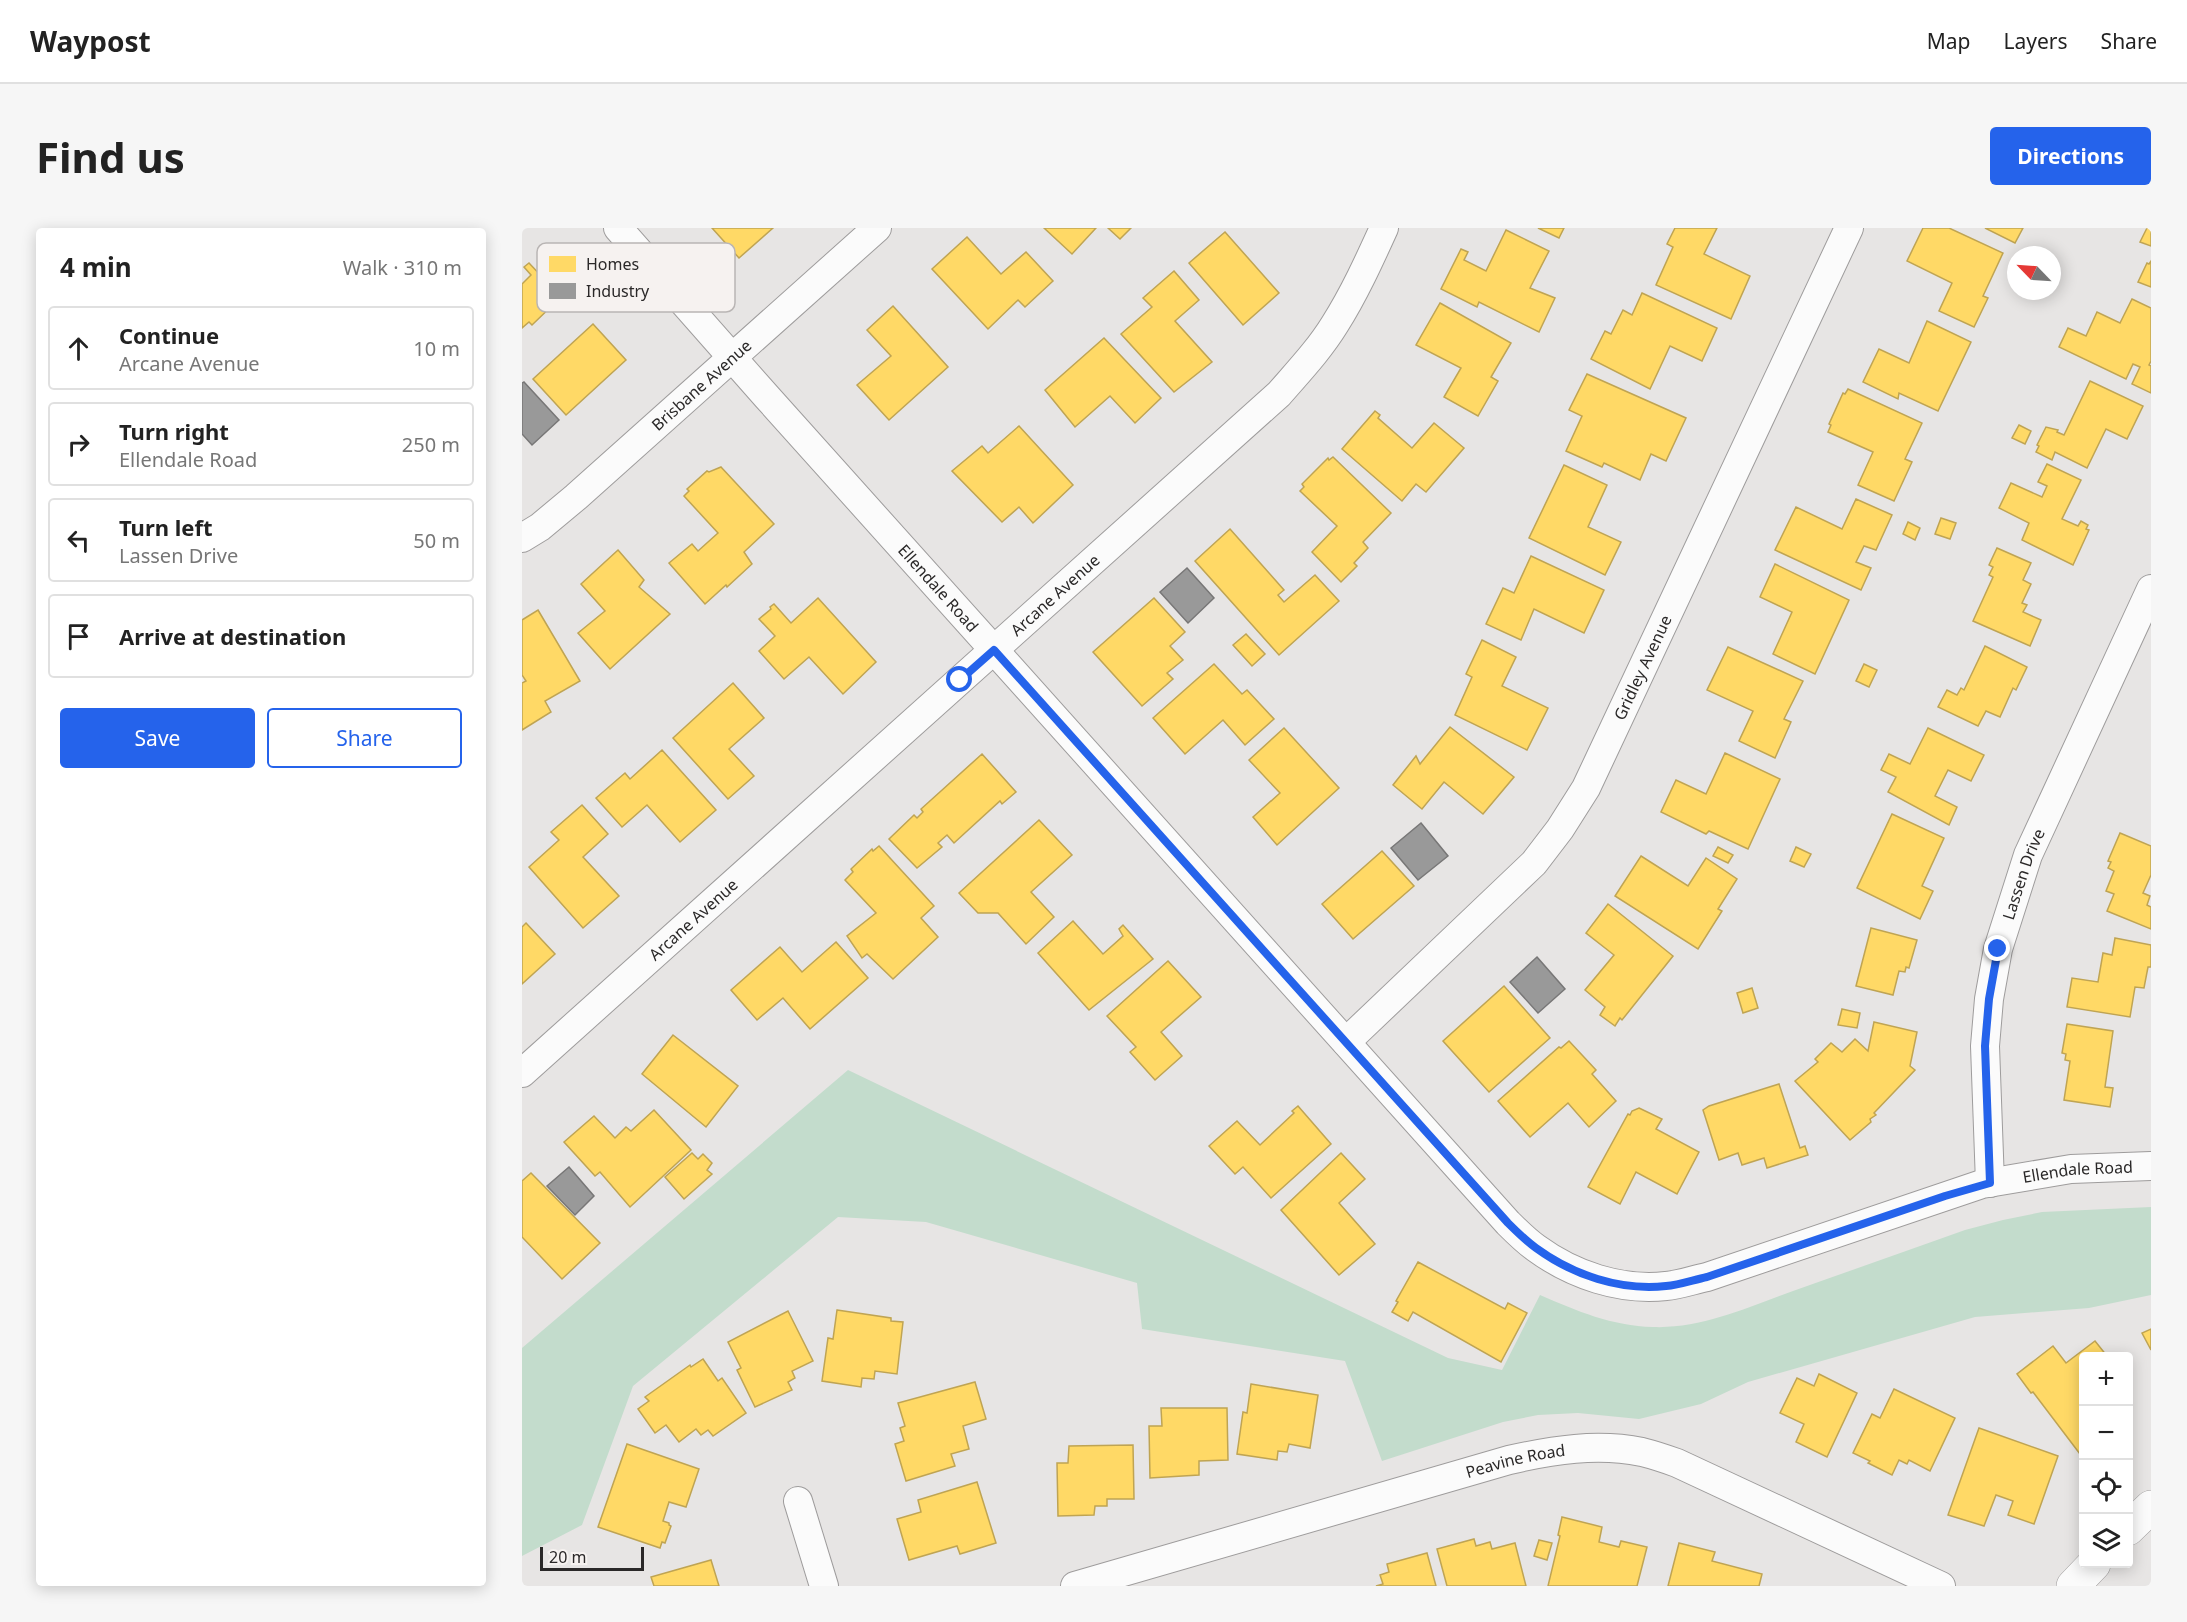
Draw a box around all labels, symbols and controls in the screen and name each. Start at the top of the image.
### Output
text: Waypost [30,22,151,60]
text: Map [1927,27,1971,55]
text: Layers [2004,27,2068,55]
text: Share [2101,27,2157,55]
button: Directions [1990,127,2151,185]
text: Find us [36,128,185,185]
legend [537,243,735,312]
north arrow [2007,246,2061,300]
text: 4 min [60,249,132,285]
text: Homes [586,253,639,275]
text: Walk · 310 m [343,254,462,281]
text: Industry [586,280,650,302]
text: Continue [119,320,219,350]
icon: ahead [62,332,95,365]
text: 10 m [413,335,460,362]
street label: Brisbane Avenue [647,335,756,436]
text: Arcane Avenue [119,350,260,377]
text: Turn right [119,416,229,446]
icon: right [62,428,95,461]
text: 250 m [402,431,460,458]
text: Ellendale Road [119,446,257,473]
text: Turn left [119,512,213,542]
icon: left [62,524,95,557]
text: 50 m [413,527,460,554]
street label: Ellendale Road [893,540,984,637]
text: Lassen Drive [119,542,238,569]
street label: Arcane Avenue [1006,549,1104,641]
street label: Gridley Avenue [1608,611,1677,724]
icon: arrive [62,620,95,653]
text: Arrive at destination [119,621,346,651]
route start [946,666,972,692]
button: Save [60,708,255,768]
button: Share [267,708,462,768]
street label: Lassen Drive [1997,825,2050,923]
street label: Arcane Avenue [644,874,742,965]
route end [1984,935,2010,961]
street label: Ellendale Road [2021,1156,2133,1188]
map controls [2079,1352,2133,1568]
button: + [2079,1352,2133,1406]
button: − [2079,1406,2133,1460]
street label: Peavine Road [1463,1439,1566,1483]
button: locate [2079,1460,2133,1514]
button: layers [2079,1514,2133,1568]
scale bar [540,1544,644,1572]
text: 20 m [549,1546,586,1568]

